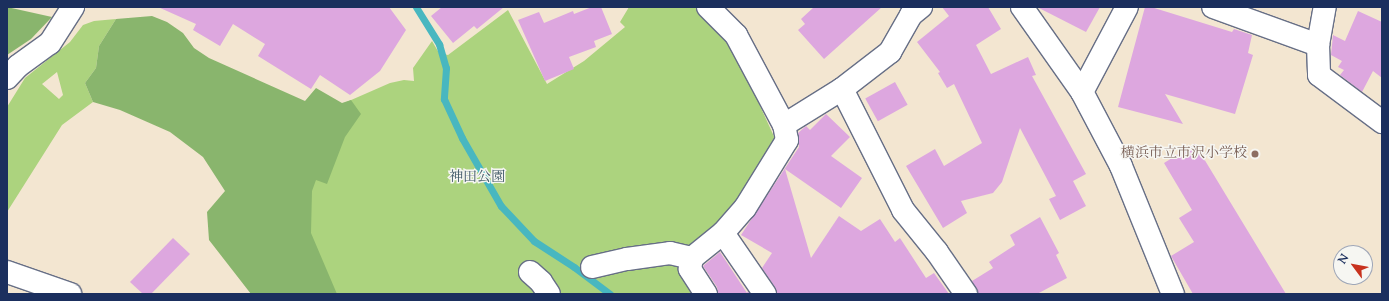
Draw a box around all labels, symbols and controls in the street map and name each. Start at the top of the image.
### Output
place label: 横浜市立市沢小学校 [1121,146,1247,162]
marker: 横浜市立市沢小学校 [1250,149,1260,159]
park label: 神田公園 [449,170,505,186]
north arrow [1333,245,1373,285]
text: N [1335,251,1353,267]

